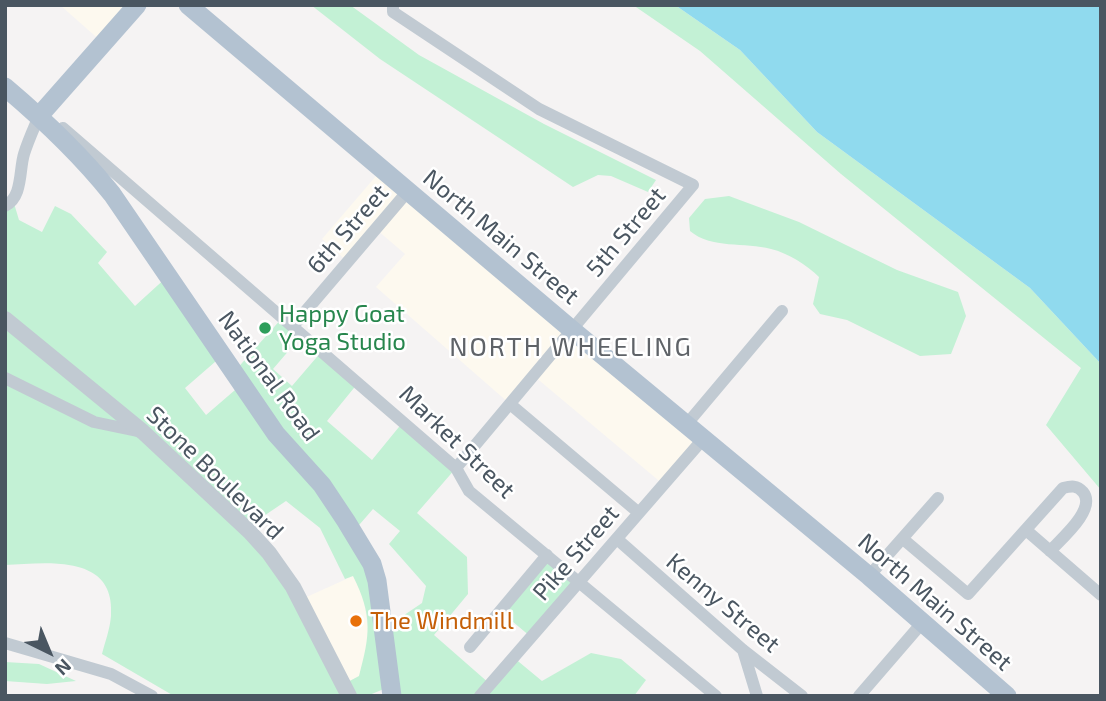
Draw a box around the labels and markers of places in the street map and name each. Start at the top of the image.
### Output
place label: Happy Goat Yoga Studio [279,300,406,356]
marker: Happy Goat Yoga Studio [257,320,273,336]
place label: The Windmill [370,607,514,635]
marker: The Windmill [348,613,364,629]

